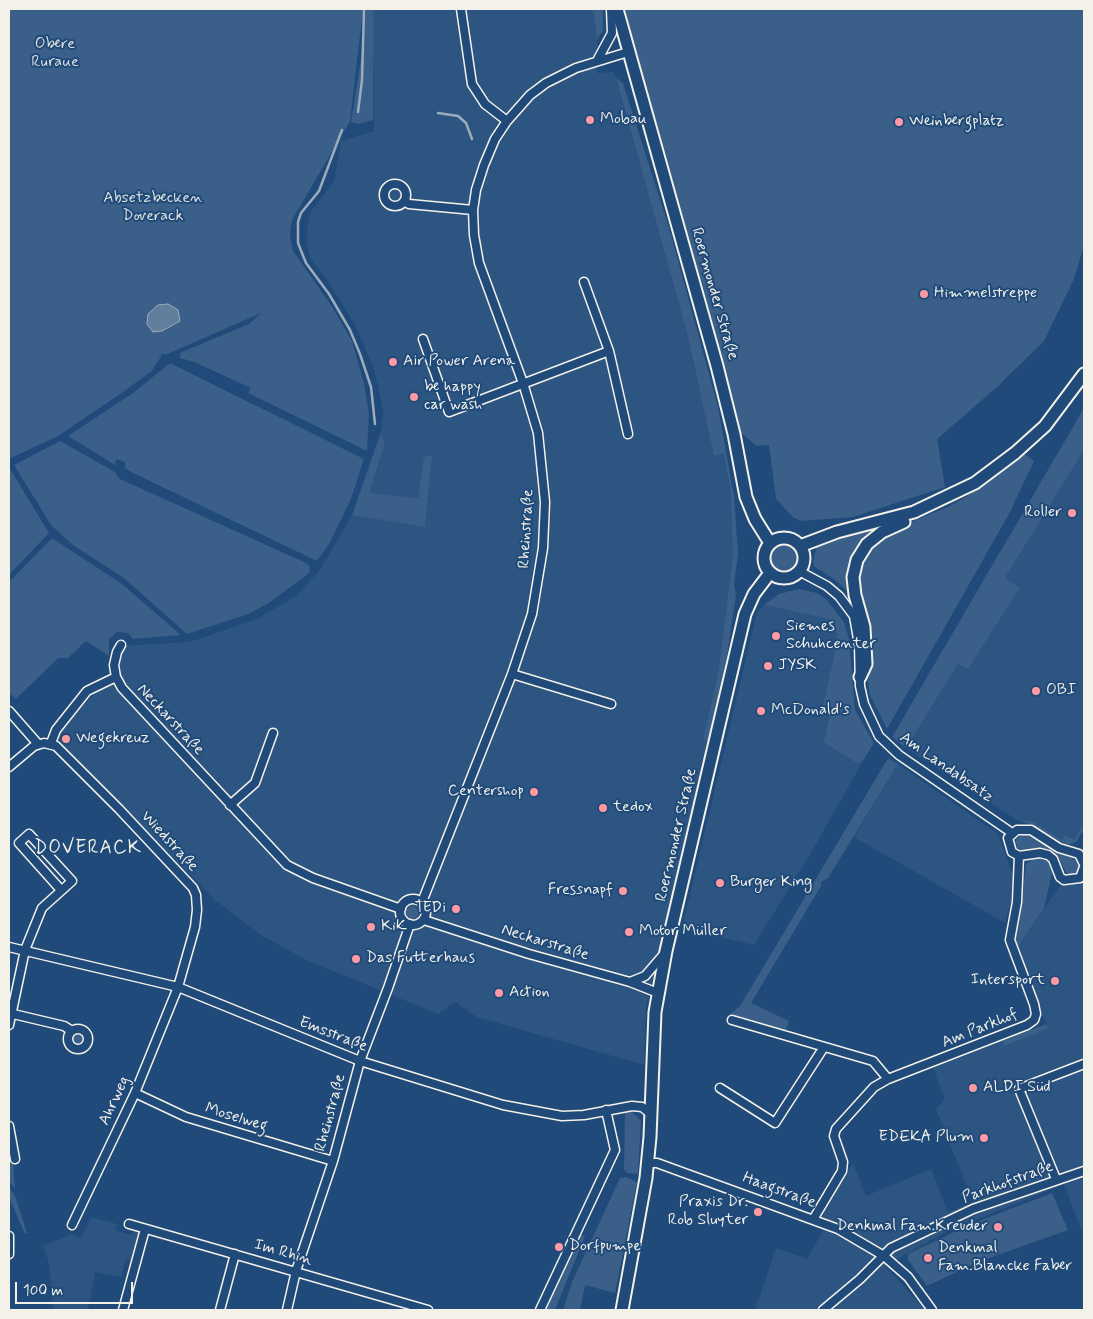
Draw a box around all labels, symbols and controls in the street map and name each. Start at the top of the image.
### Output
park label: Obere Ruraue [31,35,79,73]
place label: Mobau [600,110,647,130]
place label: Weinbergplatz [909,112,1004,132]
marker: Mobau [584,114,596,126]
marker: Weinbergplatz [893,116,905,128]
park label: Absetzbecken Doverack [103,189,203,227]
street label: Roermonder Straße [686,226,742,362]
place label: Himmelstreppe [934,284,1037,304]
marker: Himmelstreppe [918,288,930,300]
place label: Air Power Arena [403,352,515,372]
marker: Air Power Arena [387,356,399,368]
place label: be happy car wash [424,378,482,416]
marker: be happy car wash [408,391,420,403]
street label: Rheinstraße [515,489,539,569]
place label: Roller [1024,503,1062,523]
marker: Roller [1066,507,1078,519]
place label: Siemes Schuhcenter [786,617,876,655]
marker: Siemes Schuhcenter [770,630,782,642]
place label: JYSK [778,656,816,676]
marker: JYSK [762,660,774,672]
street label: Neckarstraße [132,680,208,760]
place label: OBI [1046,681,1076,701]
marker: OBI [1030,685,1042,697]
place label: McDonald's [771,701,850,721]
marker: McDonald's [755,705,767,717]
place label: Wegekreuz [76,729,150,749]
street label: Am Landabsatz [895,729,997,807]
marker: Wegekreuz [60,733,72,745]
street label: Roermonder Straße [652,766,702,904]
place label: Centershop [448,782,524,802]
marker: Centershop [528,786,540,798]
place label: tedox [613,798,653,818]
marker: tedox [597,802,609,814]
street label: Wiedstraße [136,808,202,876]
district label: DOVERACK [31,838,145,860]
place label: Burger King [730,873,812,893]
marker: Burger King [714,877,726,889]
place label: Fressnapf [548,881,613,901]
marker: Fressnapf [617,885,629,897]
place label: TEDi [415,899,446,919]
marker: TEDi [450,903,462,915]
place label: KiK [381,917,407,937]
marker: KiK [365,921,377,933]
street label: Neckarstraße [499,921,591,965]
place label: Motor Müller [639,922,727,942]
marker: Motor Müller [623,926,635,938]
place label: Das Futterhaus [366,949,475,969]
marker: Das Futterhaus [350,953,362,965]
place label: Intersport [971,971,1045,991]
marker: Intersport [1049,975,1061,987]
place label: Action [509,983,550,1003]
marker: Action [493,987,505,999]
street label: Am Parkhof [939,1005,1021,1053]
street label: Emsstraße [296,1013,370,1057]
street label: Rheinstraße [311,1072,351,1154]
street label: Ahrweg [95,1073,135,1129]
place label: ALDI Süd [983,1078,1051,1098]
marker: ALDI Süd [967,1082,979,1094]
street label: Moselweg [202,1099,270,1137]
place label: EDEKA Plum [879,1128,974,1148]
marker: EDEKA Plum [978,1132,990,1144]
street label: Parkhofstraße [960,1158,1056,1208]
street label: Haagstraße [740,1169,818,1213]
place label: Praxis Dr. Rob Sluyter [668,1193,748,1231]
marker: Praxis Dr. Rob Sluyter [752,1206,764,1218]
place label: Denkmal Fam.Kreuder [837,1217,988,1237]
marker: Denkmal Fam.Kreuder [992,1221,1004,1233]
street label: Im Rhin [252,1236,314,1270]
place label: Dorfpumpe [569,1237,641,1257]
place label: Denkmal Fam.Blancke Faber [938,1239,1072,1277]
marker: Dorfpumpe [553,1241,565,1253]
marker: Denkmal Fam.Blancke Faber [922,1252,934,1264]
scale bar [18,1272,135,1304]
text: 100 m [23,1281,63,1301]

